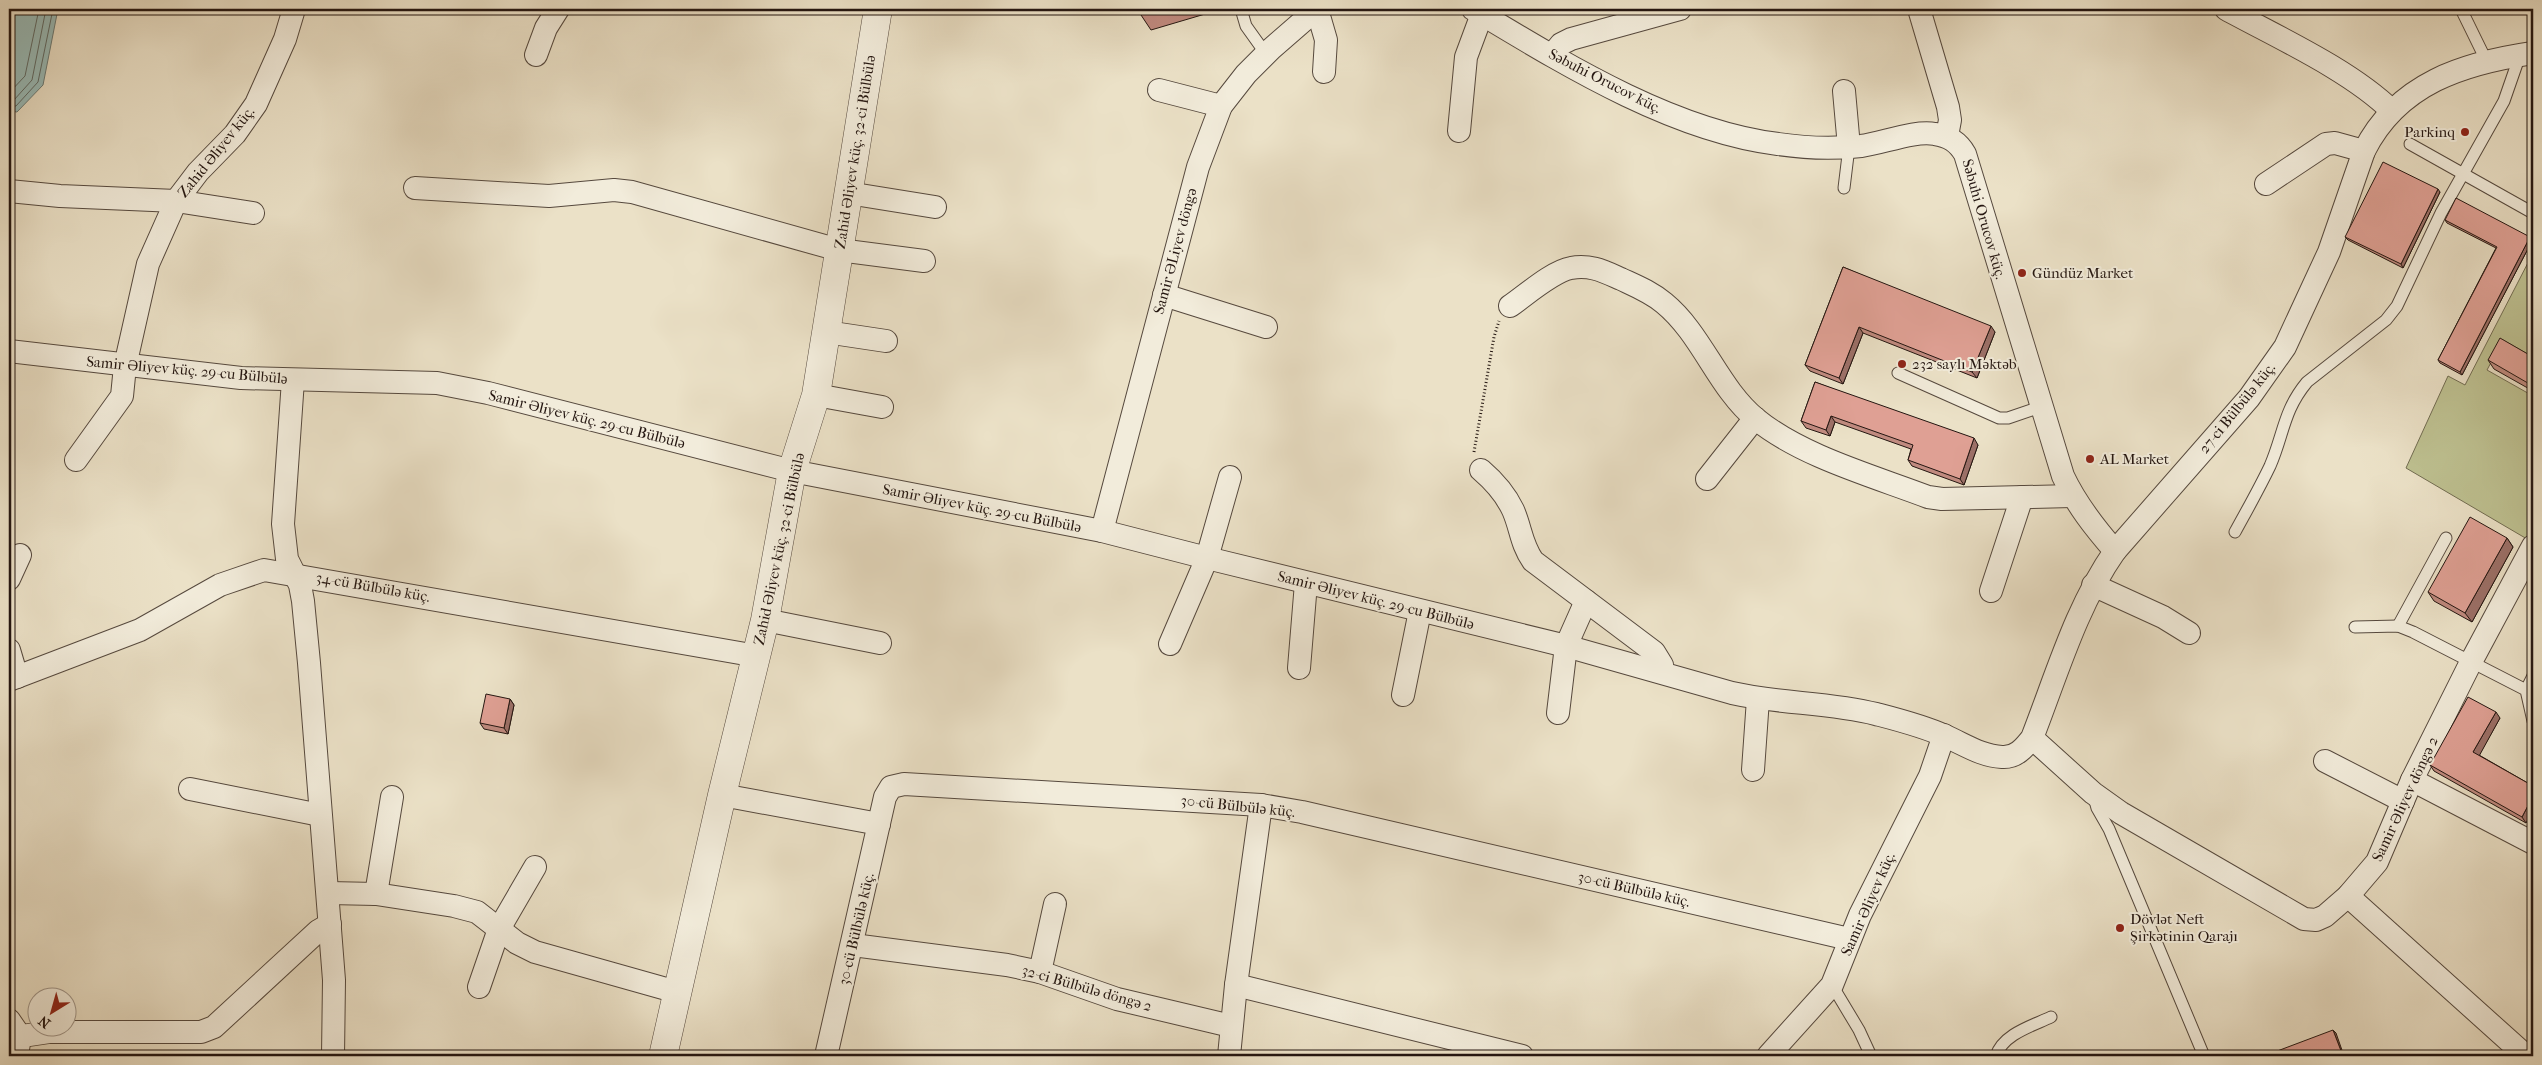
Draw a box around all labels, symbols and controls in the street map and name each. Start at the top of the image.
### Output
street label: Səbuhi Orucov küç. [1546,45,1664,117]
street label: Zahid Əliyev küç. 32-ci Bülbülə [831,53,879,250]
street label: Zahid Əliyev küç. [174,103,258,201]
place label: Parkinq [2404,123,2455,141]
marker: Parkinq [2459,126,2471,138]
street label: Səbuhi Orucov küç. [1958,157,2010,281]
street label: Samir ƏLiyev döngə [1149,186,1201,316]
place label: Gündüz Market [2032,264,2134,282]
marker: Gündüz Market [2016,267,2028,279]
street label: Samir Əliyev küç. 29-cu Bülbülə [86,352,289,388]
place label: 232 saylı Məktəb [1912,355,2017,373]
marker: 232 saylı Məktəb [1896,358,1908,370]
street label: 27-ci Bülbülə küç. [2195,359,2279,457]
street label: Samir Əliyev küç. 29-cu Bülbülə [487,386,688,452]
place label: AL Market [2099,450,2170,468]
street label: Zahid Əliyev küç. 32-ci Bülbülə [750,451,808,647]
marker: AL Market [2084,453,2096,465]
street label: Samir Əliyev küç. 29-cu Bülbülə [881,480,1083,536]
street label: Samir Əliyev küç. 29-cu Bülbülə [1276,567,1477,633]
street label: 34-cü Bülbülə küç. [315,568,432,606]
street label: Samir Əliyev döngə 2 [2368,733,2442,864]
street label: 30-cü Bülbülə küç. [1180,791,1296,821]
street label: Samir Əliyev küç. [1837,849,1899,959]
street label: 30-cü Bülbülə küç. [1576,867,1692,911]
street label: 30-cü Bülbülə küç. [834,871,878,987]
place label: Dövlət Neft Şirkətinin Qarajı [2130,910,2238,945]
marker: Dövlət Neft Şirkətinin Qarajı [2114,922,2126,934]
street label: 32-ci Bülbülə döngə 2 [1020,961,1154,1015]
north arrow [28,988,78,1038]
text: N [35,1012,54,1032]

